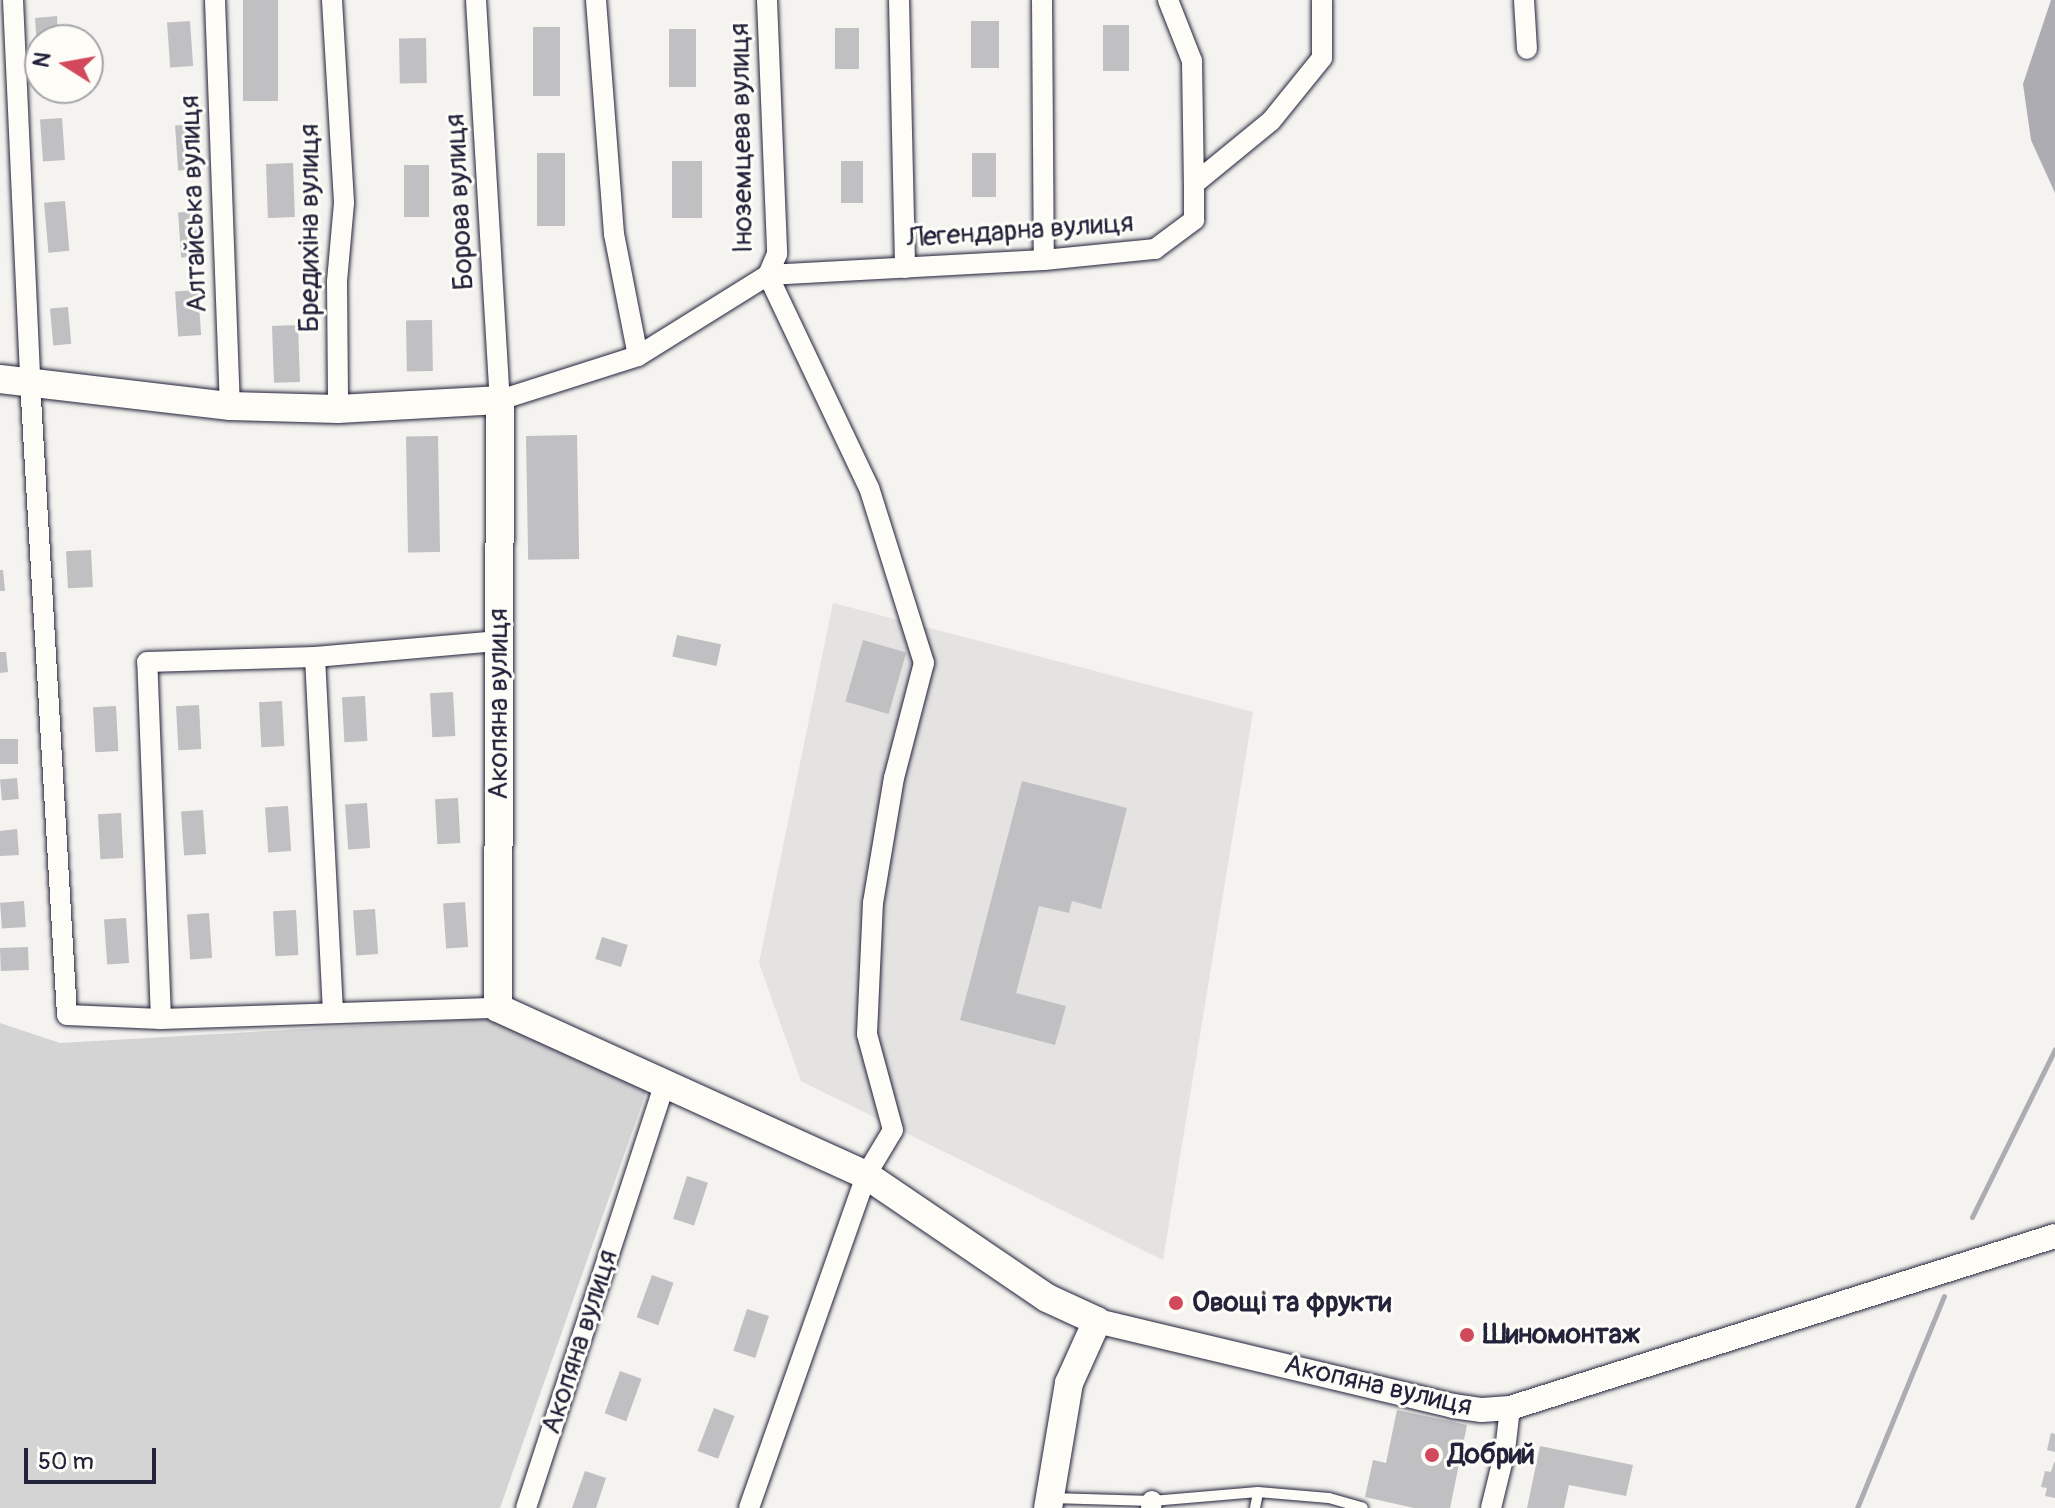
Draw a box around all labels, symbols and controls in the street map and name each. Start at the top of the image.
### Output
street label: Іноземцева вулиця [723,22,761,254]
north arrow [24,24,104,104]
text: N [27,50,58,70]
street label: Алтайська вулиця [173,95,215,313]
street label: Борова вулиця [439,113,481,291]
street label: Бредихіна вулиця [293,124,327,332]
street label: Легендарна вулиця [905,206,1135,256]
street label: Акопяна вулиця [482,608,516,800]
street label: Акопяна вулиця [534,1246,626,1438]
place label: Овощі та фрукти [1192,1286,1391,1320]
marker: Овощі та фрукти [1167,1294,1185,1312]
place label: Шиномонтаж [1483,1318,1640,1352]
marker: Шиномонтаж [1458,1326,1476,1344]
street label: Акопяна вулиця [1281,1348,1475,1424]
scale bar [28,1432,160,1482]
place label: Добрий [1448,1438,1535,1472]
marker: Добрий [1423,1446,1441,1464]
text: 50 m [38,1447,94,1476]

